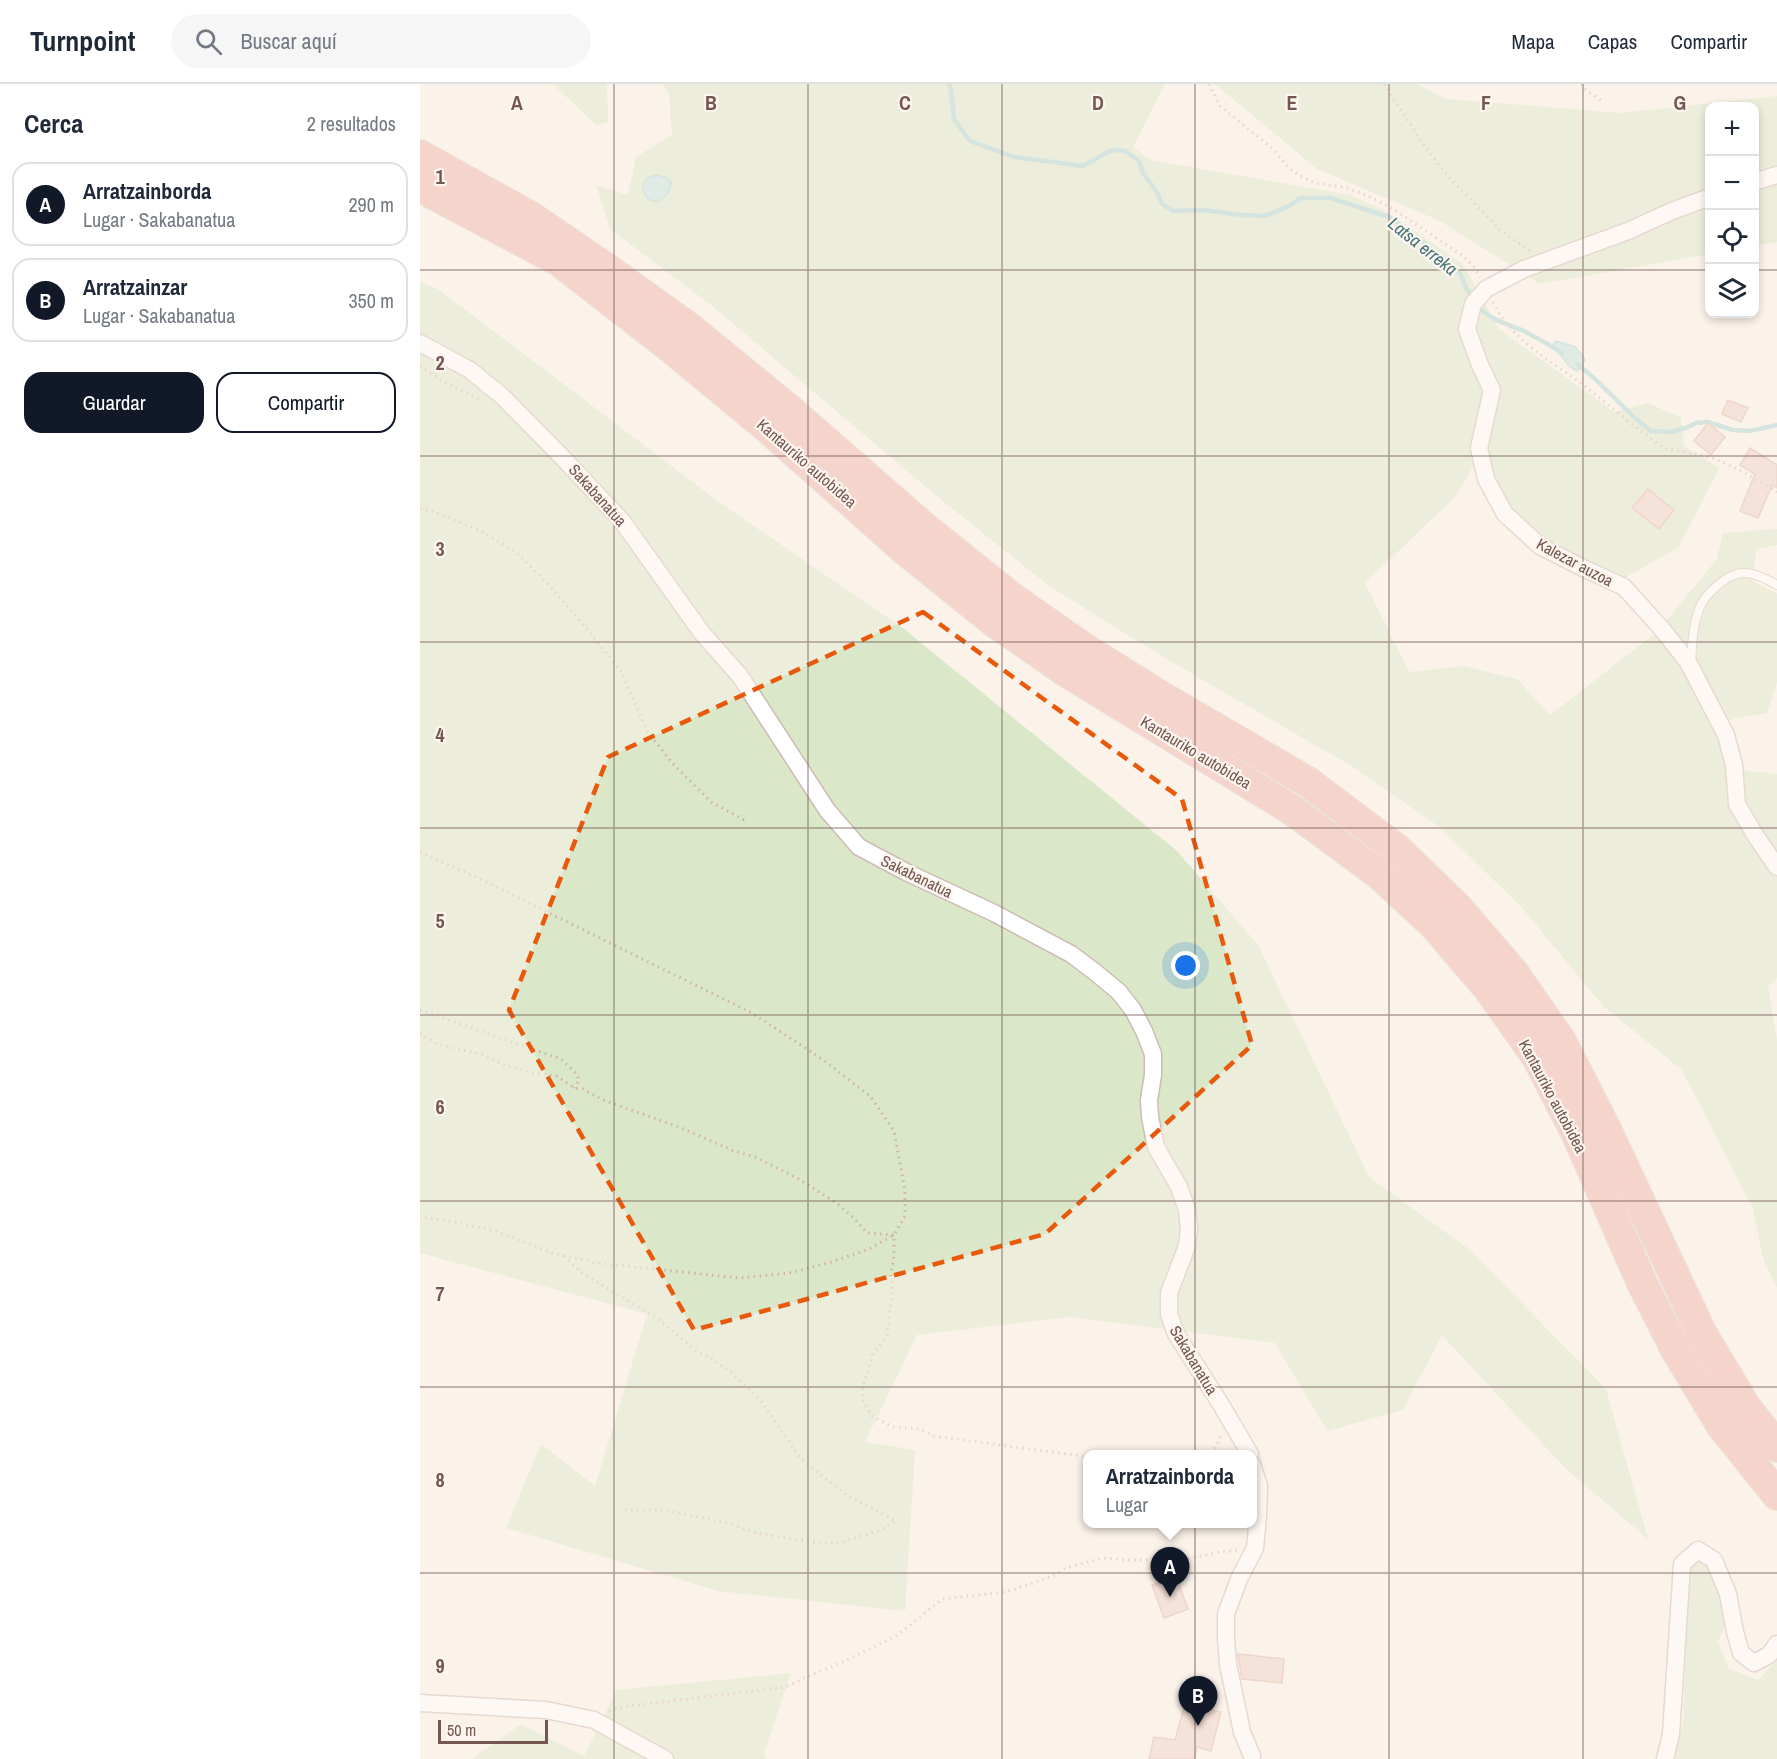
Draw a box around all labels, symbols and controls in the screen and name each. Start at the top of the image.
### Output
search box [171,14,591,68]
text: Turnpoint [30,22,135,60]
icon: search [192,25,225,58]
text: Buscar aquí [240,26,337,56]
text: Mapa [1512,27,1555,56]
text: Capas [1588,27,1637,56]
text: Compartir [1670,27,1747,56]
text: A [511,89,523,116]
text: B [705,89,717,116]
text: C [899,89,911,116]
text: D [1092,89,1104,116]
text: E [1287,89,1298,116]
text: F [1481,89,1491,116]
text: G [1674,89,1686,116]
map controls [1705,102,1759,318]
button: + [1705,102,1759,156]
text: Cerca [24,106,83,141]
text: 2 resultados [307,110,396,137]
button: − [1705,156,1759,210]
text: 1 [435,163,445,190]
text: Arratzainborda [83,176,211,206]
text: A [40,191,51,218]
text: 290 m [348,191,394,218]
text: Lugar · Sakabanatua [83,206,235,233]
button: locate [1705,210,1759,264]
water label: Latsa erreka [1383,211,1463,281]
button: layers [1705,264,1759,318]
text: Arratzainzar [83,272,187,302]
text: B [40,287,51,314]
text: 350 m [348,287,394,314]
text: Lugar · Sakabanatua [83,302,235,329]
text: 2 [435,349,445,376]
button: Guardar [24,372,204,433]
button: Compartir [216,372,396,433]
street label: Kantauriko autobidea [752,414,862,513]
street label: Sakabanatua [564,459,633,532]
street label: Kalezar auzoa [1533,533,1618,592]
text: 3 [435,535,445,562]
street label: Kantauriko autobidea [1137,710,1256,794]
text: 4 [435,721,445,748]
street label: Sakabanatua [877,849,957,903]
text: 5 [435,907,445,934]
your location [1171,951,1200,980]
street label: Kantauriko autobidea [1514,1035,1592,1157]
text: 6 [435,1093,445,1120]
text: 7 [435,1280,445,1307]
street label: Sakabanatua [1165,1321,1224,1399]
popup [1083,1450,1257,1528]
text: Arratzainborda [1106,1461,1234,1491]
text: 8 [435,1466,445,1493]
text: Lugar [1106,1491,1148,1518]
pin: A [1150,1548,1190,1597]
text: 9 [435,1652,445,1679]
pin: B [1178,1676,1218,1726]
scale bar [438,1717,548,1744]
text: 50 m [447,1719,476,1741]

